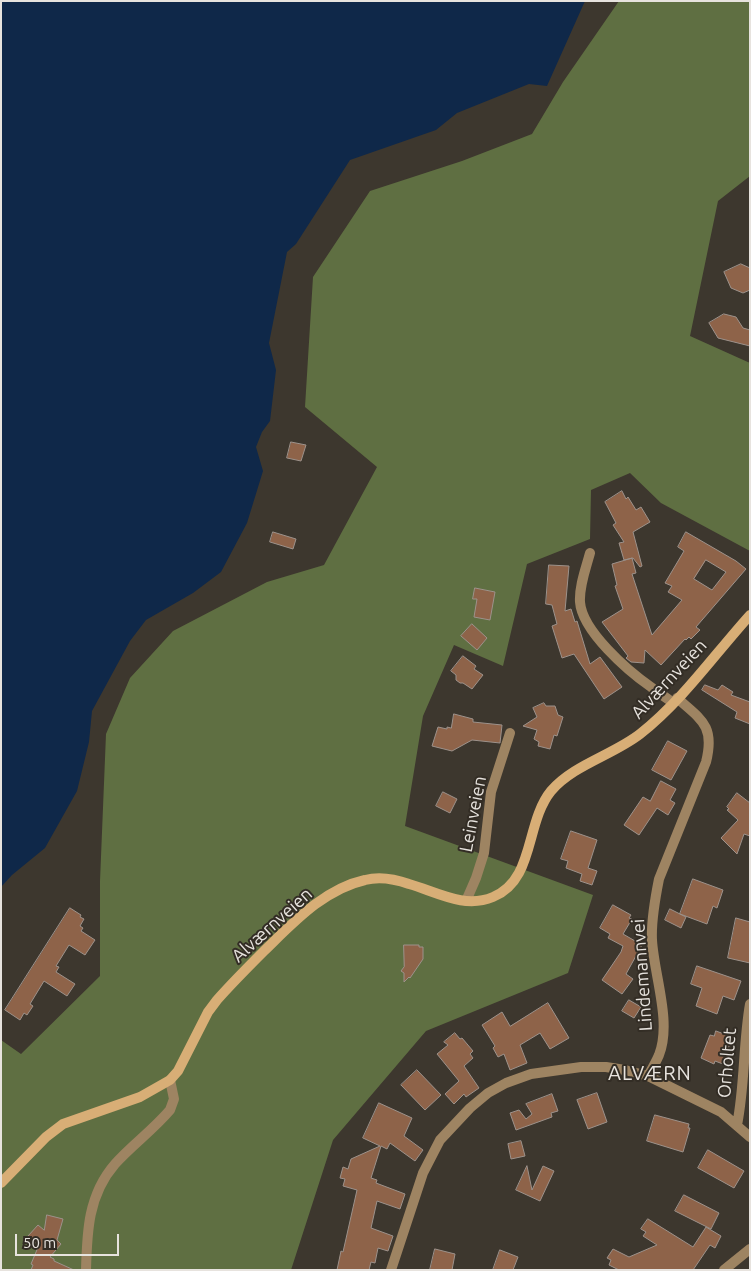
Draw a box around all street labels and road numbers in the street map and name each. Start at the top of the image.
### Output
street label: Alværnveien [627,635,711,723]
street label: Leinveien [455,774,491,854]
street label: Alværnveien [227,883,317,967]
street label: Lindemannvei [627,918,657,1032]
street label: Orholtet [713,1027,741,1099]

